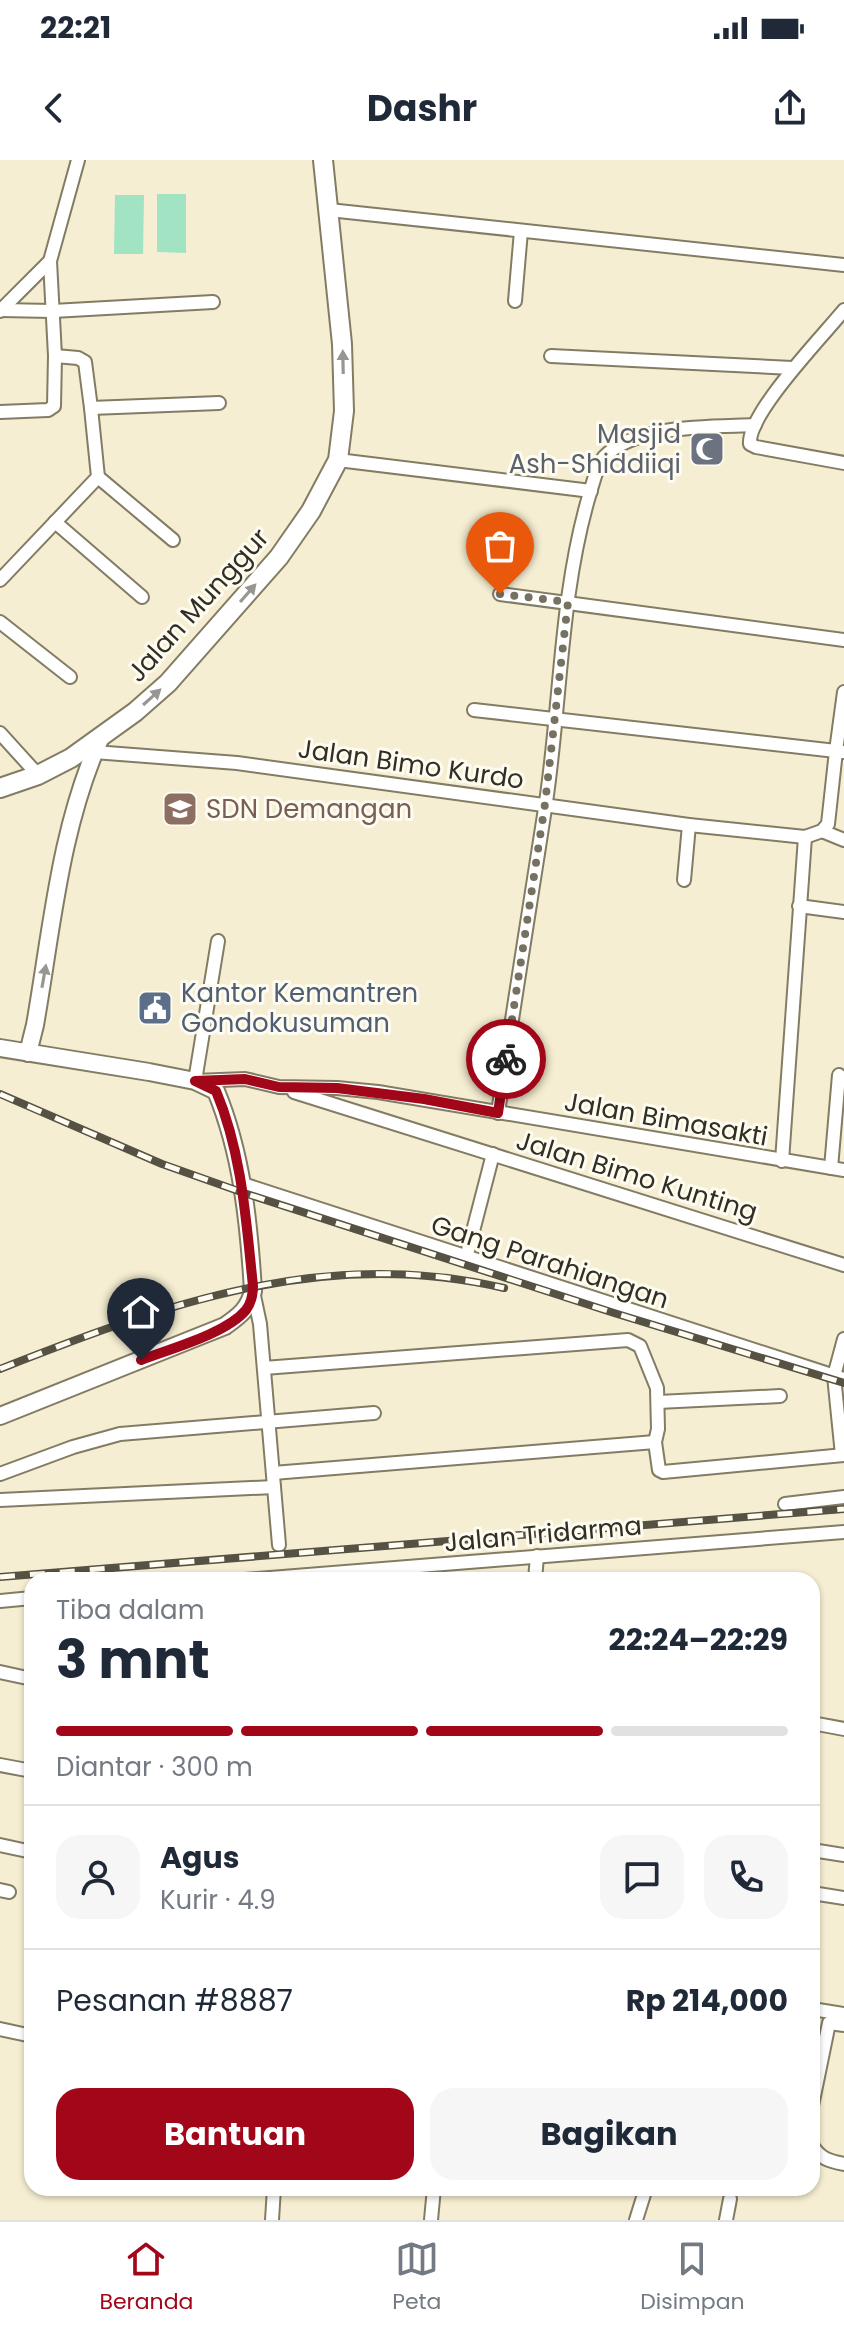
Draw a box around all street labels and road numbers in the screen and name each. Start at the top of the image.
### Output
street label: Jalan Munggur [119,520,277,690]
street label: Jalan Bimo Kurdo [296,730,526,798]
street label: Jalan Bimasakti [561,1083,771,1155]
street label: Jalan Bimo Kunting [512,1122,762,1230]
street label: Gang Parahiangan [427,1207,673,1317]
street label: Jalan Tridarma [443,1507,643,1561]

